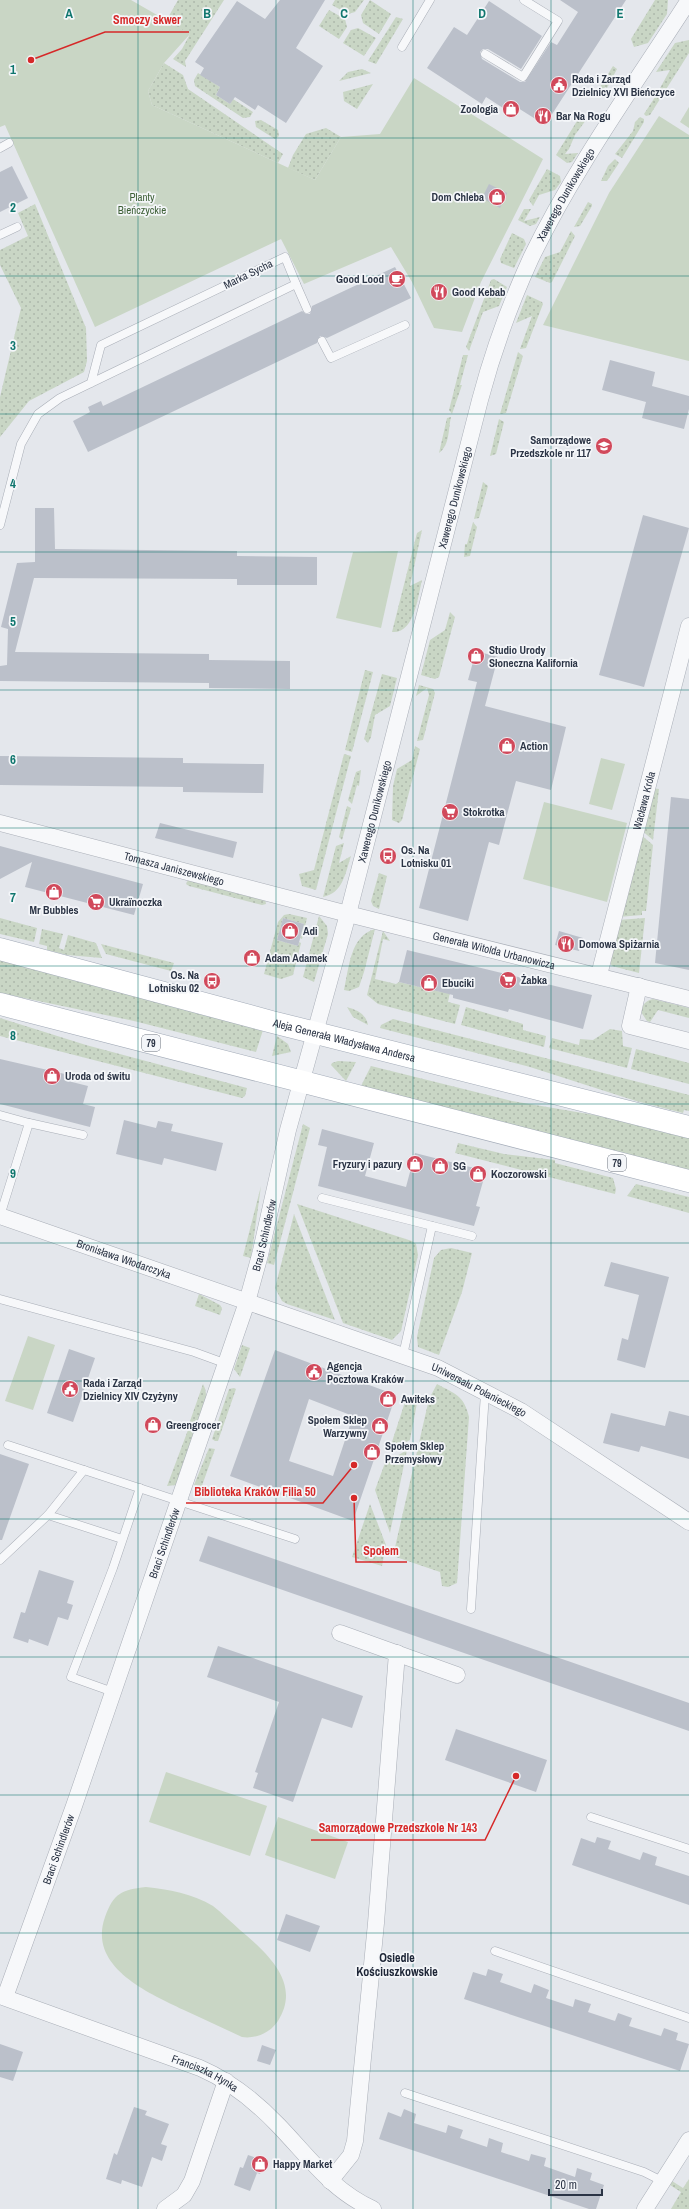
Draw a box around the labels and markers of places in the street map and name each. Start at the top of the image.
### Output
callout: Smoczy skwer [105,8,189,32]
place label: Rada i Zarząd Dzielnicy XVI Bieńczyce [572,72,675,99]
public building icon: Rada i Zarząd Dzielnicy XVI Bieńczyce [549,75,569,95]
shop icon: Zoologia [501,99,521,119]
place label: Zoologia [460,102,498,116]
restaurant icon: Bar Na Rogu [533,106,553,126]
place label: Bar Na Rogu [556,109,611,123]
shop icon: Dom Chleba [487,187,507,207]
place label: Dom Chleba [431,190,484,204]
cafe icon: Good Lood [387,269,407,289]
place label: Good Lood [336,272,384,286]
restaurant icon: Good Kebab [429,282,449,302]
place label: Good Kebab [452,285,506,299]
place label: Samorządowe Przedszkole nr 117 [510,433,591,460]
school or university icon: Samorządowe Przedszkole nr 117 [594,436,614,456]
place label: Studio Urody Słoneczna Kalifornia [489,643,578,670]
shop icon: Studio Urody Słoneczna Kalifornia [466,646,486,666]
shop icon: Action [497,736,517,756]
place label: Action [520,739,548,753]
supermarket icon: Stokrotka [440,802,460,822]
place label: Stokrotka [463,805,505,819]
place label: Os. Na Lotnisku 01 [401,843,451,870]
bus stop icon: Os. Na Lotnisku 01 [378,846,398,866]
shop icon: Mr Bubbles [44,882,64,902]
supermarket icon: Ukraïnoczka [86,892,106,912]
place label: Ukraïnoczka [109,895,162,909]
place label: Mr Bubbles [29,903,79,917]
shop icon: Adi [280,921,300,941]
place label: Adi [303,924,318,938]
restaurant icon: Domowa Spiżarnia [556,934,576,954]
place label: Domowa Spiżarnia [579,937,659,951]
shop icon: Adam Adamek [242,948,262,968]
place label: Adam Adamek [265,951,328,965]
place label: Os. Na Lotnisku 02 [149,968,199,995]
supermarket icon: Żabka [498,970,518,990]
bus stop icon: Os. Na Lotnisku 02 [202,971,222,991]
shop icon: Ebuciki [419,973,439,993]
place label: Żabka [521,973,547,987]
place label: Ebuciki [442,976,474,990]
shop icon: Uroda od świtu [42,1066,62,1086]
place label: Uroda od świtu [65,1069,130,1083]
shop icon: Fryzury i pazury [405,1154,425,1174]
shop icon: SG [430,1156,450,1176]
place label: Fryzury i pazury [333,1157,402,1171]
place label: SG [453,1159,466,1173]
shop icon: Koczorowski [468,1164,488,1184]
place label: Koczorowski [491,1167,547,1181]
place label: Agencja Pocztowa Kraków [327,1359,404,1386]
public building icon: Agencja Pocztowa Kraków [304,1362,324,1382]
place label: Rada i Zarząd Dzielnicy XIV Czyżyny [83,1376,178,1403]
public building icon: Rada i Zarząd Dzielnicy XIV Czyżyny [60,1379,80,1399]
shop icon: Awiteks [378,1389,398,1409]
place label: Awiteks [401,1392,435,1406]
place label: Społem Sklep Warzywny [308,1413,367,1440]
shop icon: Greengrocer [143,1415,163,1435]
shop icon: Społem Sklep Warzywny [370,1416,390,1436]
place label: Greengrocer [166,1418,221,1432]
place label: Społem Sklep Przemysłowy [385,1439,445,1466]
shop icon: Społem Sklep Przemysłowy [362,1442,382,1462]
callout: Biblioteka Kraków Filia 50 [186,1479,323,1503]
callout: Społem [356,1538,407,1562]
callout: Samorządowe Przedszkole Nr 143 [311,1816,485,1840]
shop icon: Happy Market [250,2154,270,2174]
place label: Happy Market [273,2157,332,2171]

